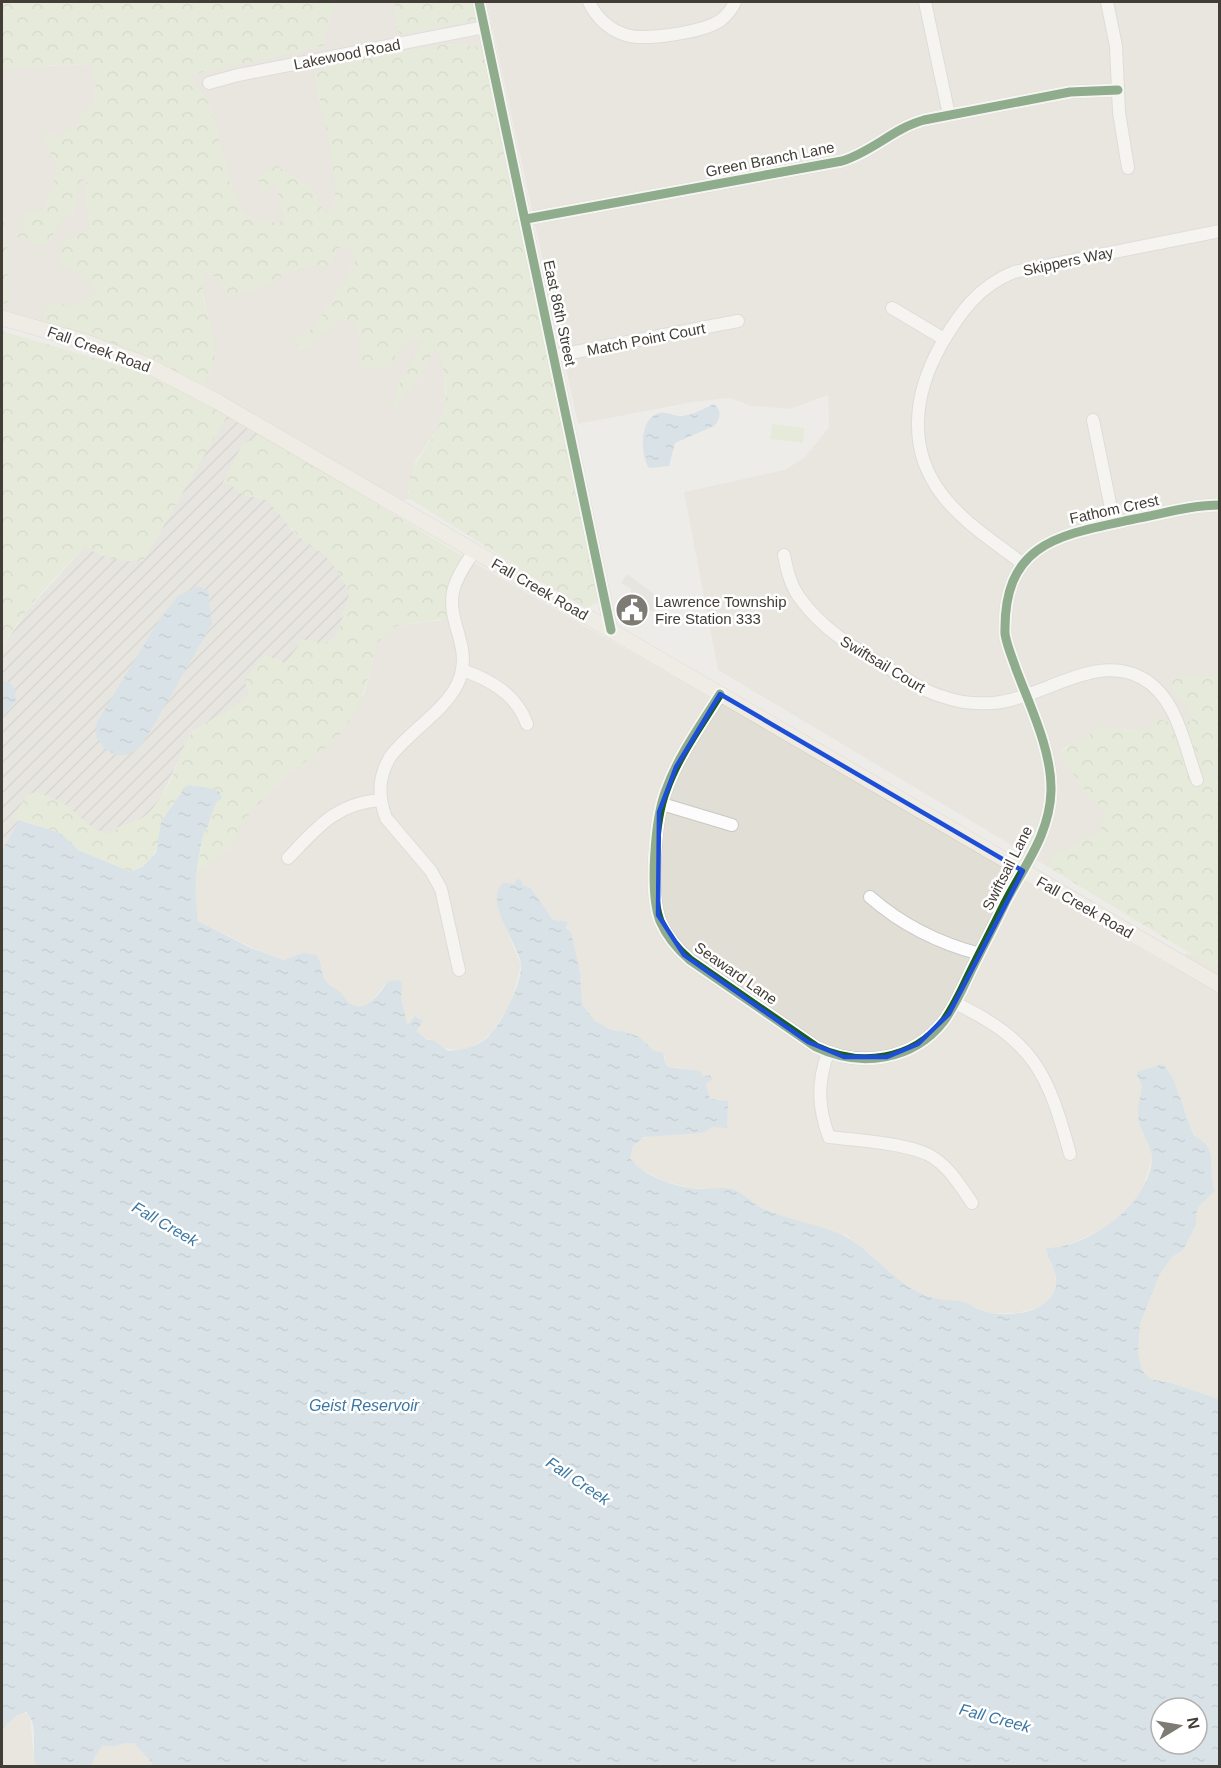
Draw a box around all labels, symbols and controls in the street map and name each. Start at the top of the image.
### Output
street label: Lakewood Road [292,35,402,73]
street label: Green Branch Lane [704,138,836,180]
street label: Skippers Way [1021,243,1115,279]
street label: East 86th Street [541,259,580,368]
street label: Match Point Court [585,319,707,359]
street label: Fall Creek Road [45,322,153,376]
street label: Fathom Crest [1068,491,1161,527]
street label: Fall Creek Road [489,555,591,623]
public building icon: Lawrence Township Fire Station 333 [614,592,650,628]
place label: Lawrence Township Fire Station 333 [655,593,786,627]
street label: Swiftsail Court [838,632,929,696]
street label: Swiftsail Lane [978,823,1036,913]
street label: Fall Creek Road [1034,873,1136,941]
street label: Seaward Lane [691,938,781,1008]
water label: Fall Creek [129,1198,202,1250]
water label: Geist Reservoir [309,1397,420,1414]
water label: Fall Creek [543,1454,614,1509]
north arrow [1149,1696,1209,1756]
water label: Fall Creek [958,1700,1033,1736]
text: N [1184,1716,1203,1731]

